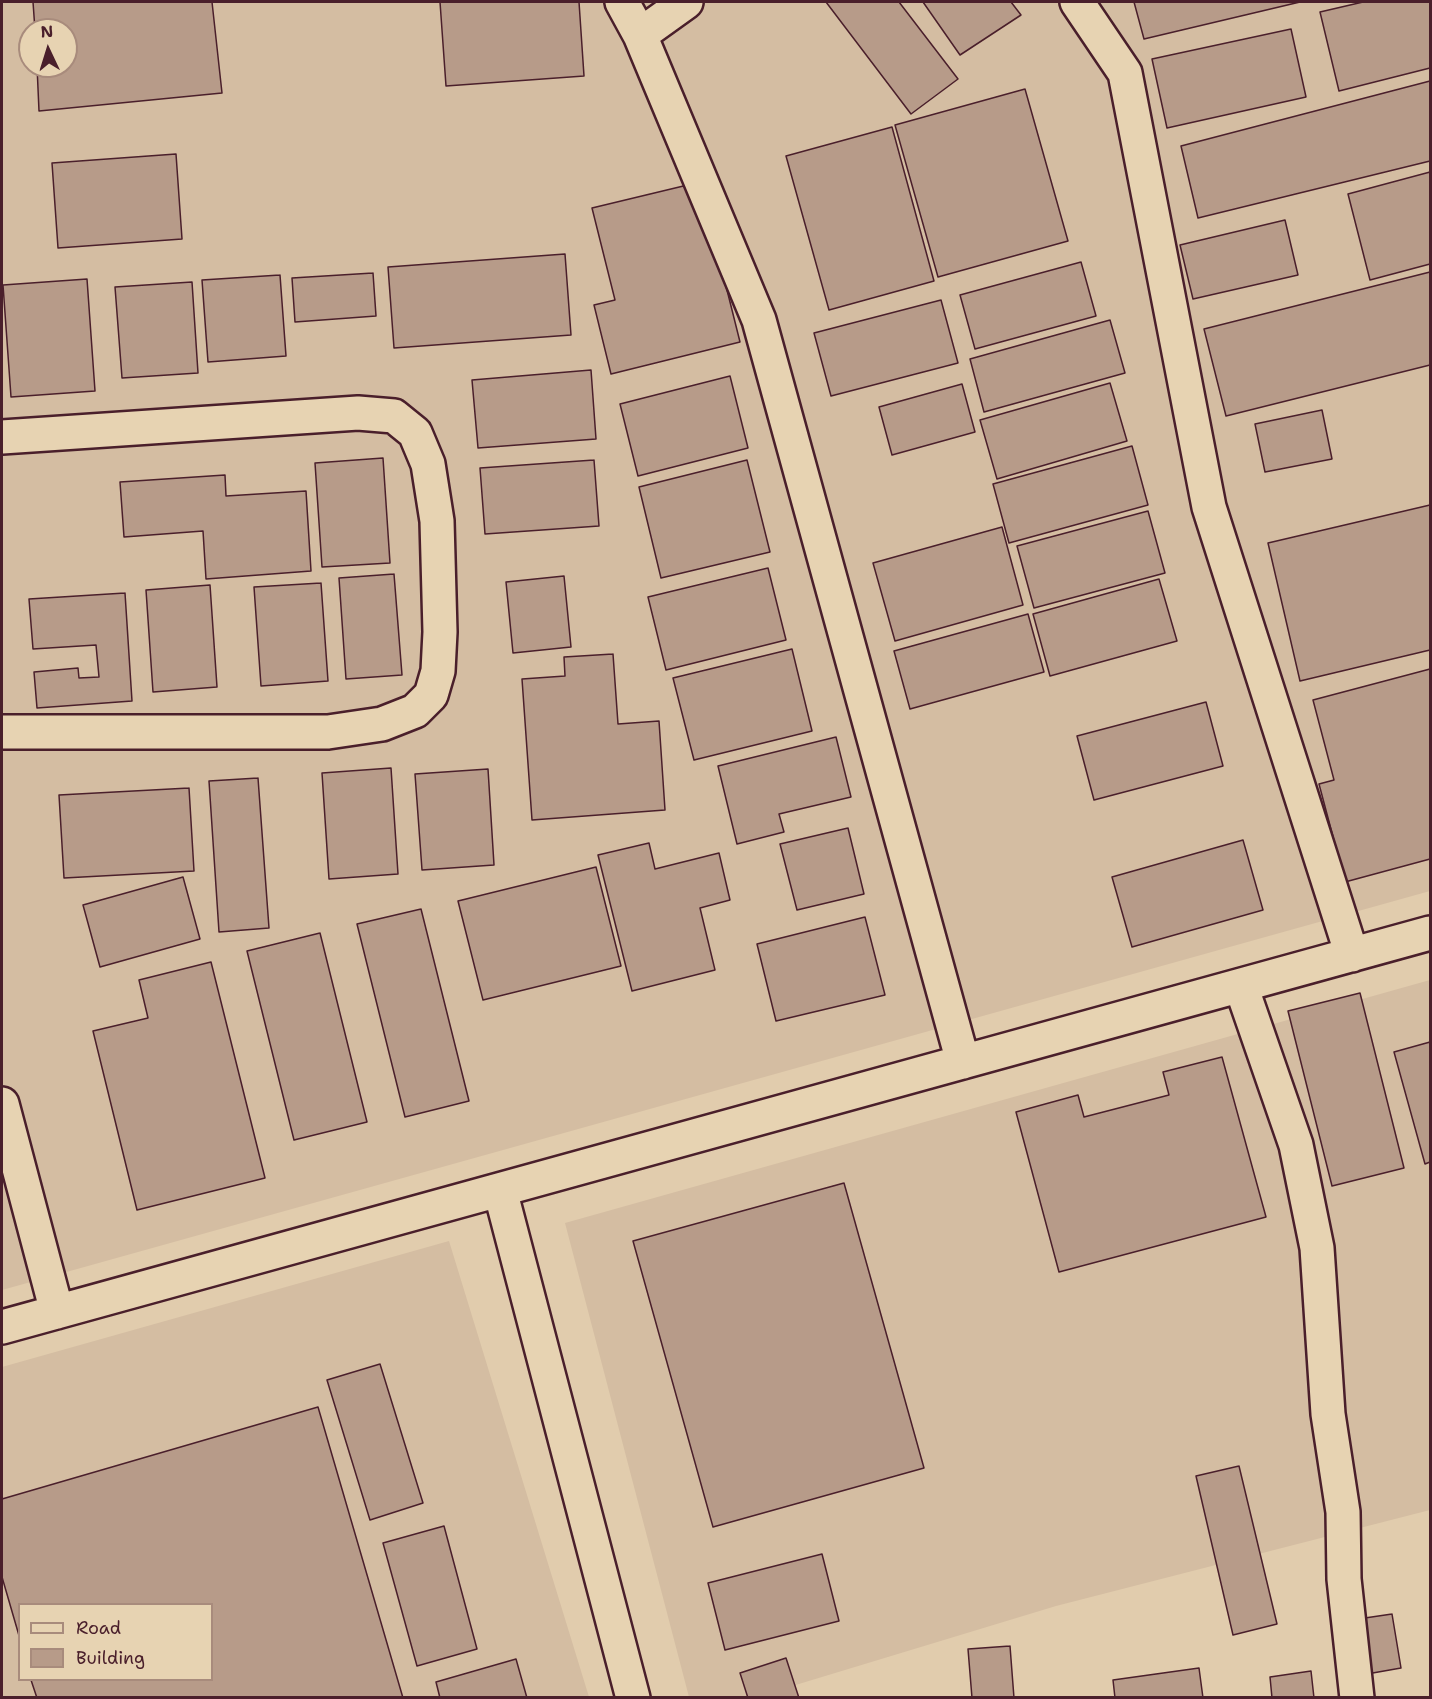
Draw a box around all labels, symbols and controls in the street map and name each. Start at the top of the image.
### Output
north arrow [18,18,78,78]
text: N [40,21,54,42]
legend [18,1603,213,1681]
text: Road [76,1616,121,1640]
text: Building [76,1646,145,1670]

